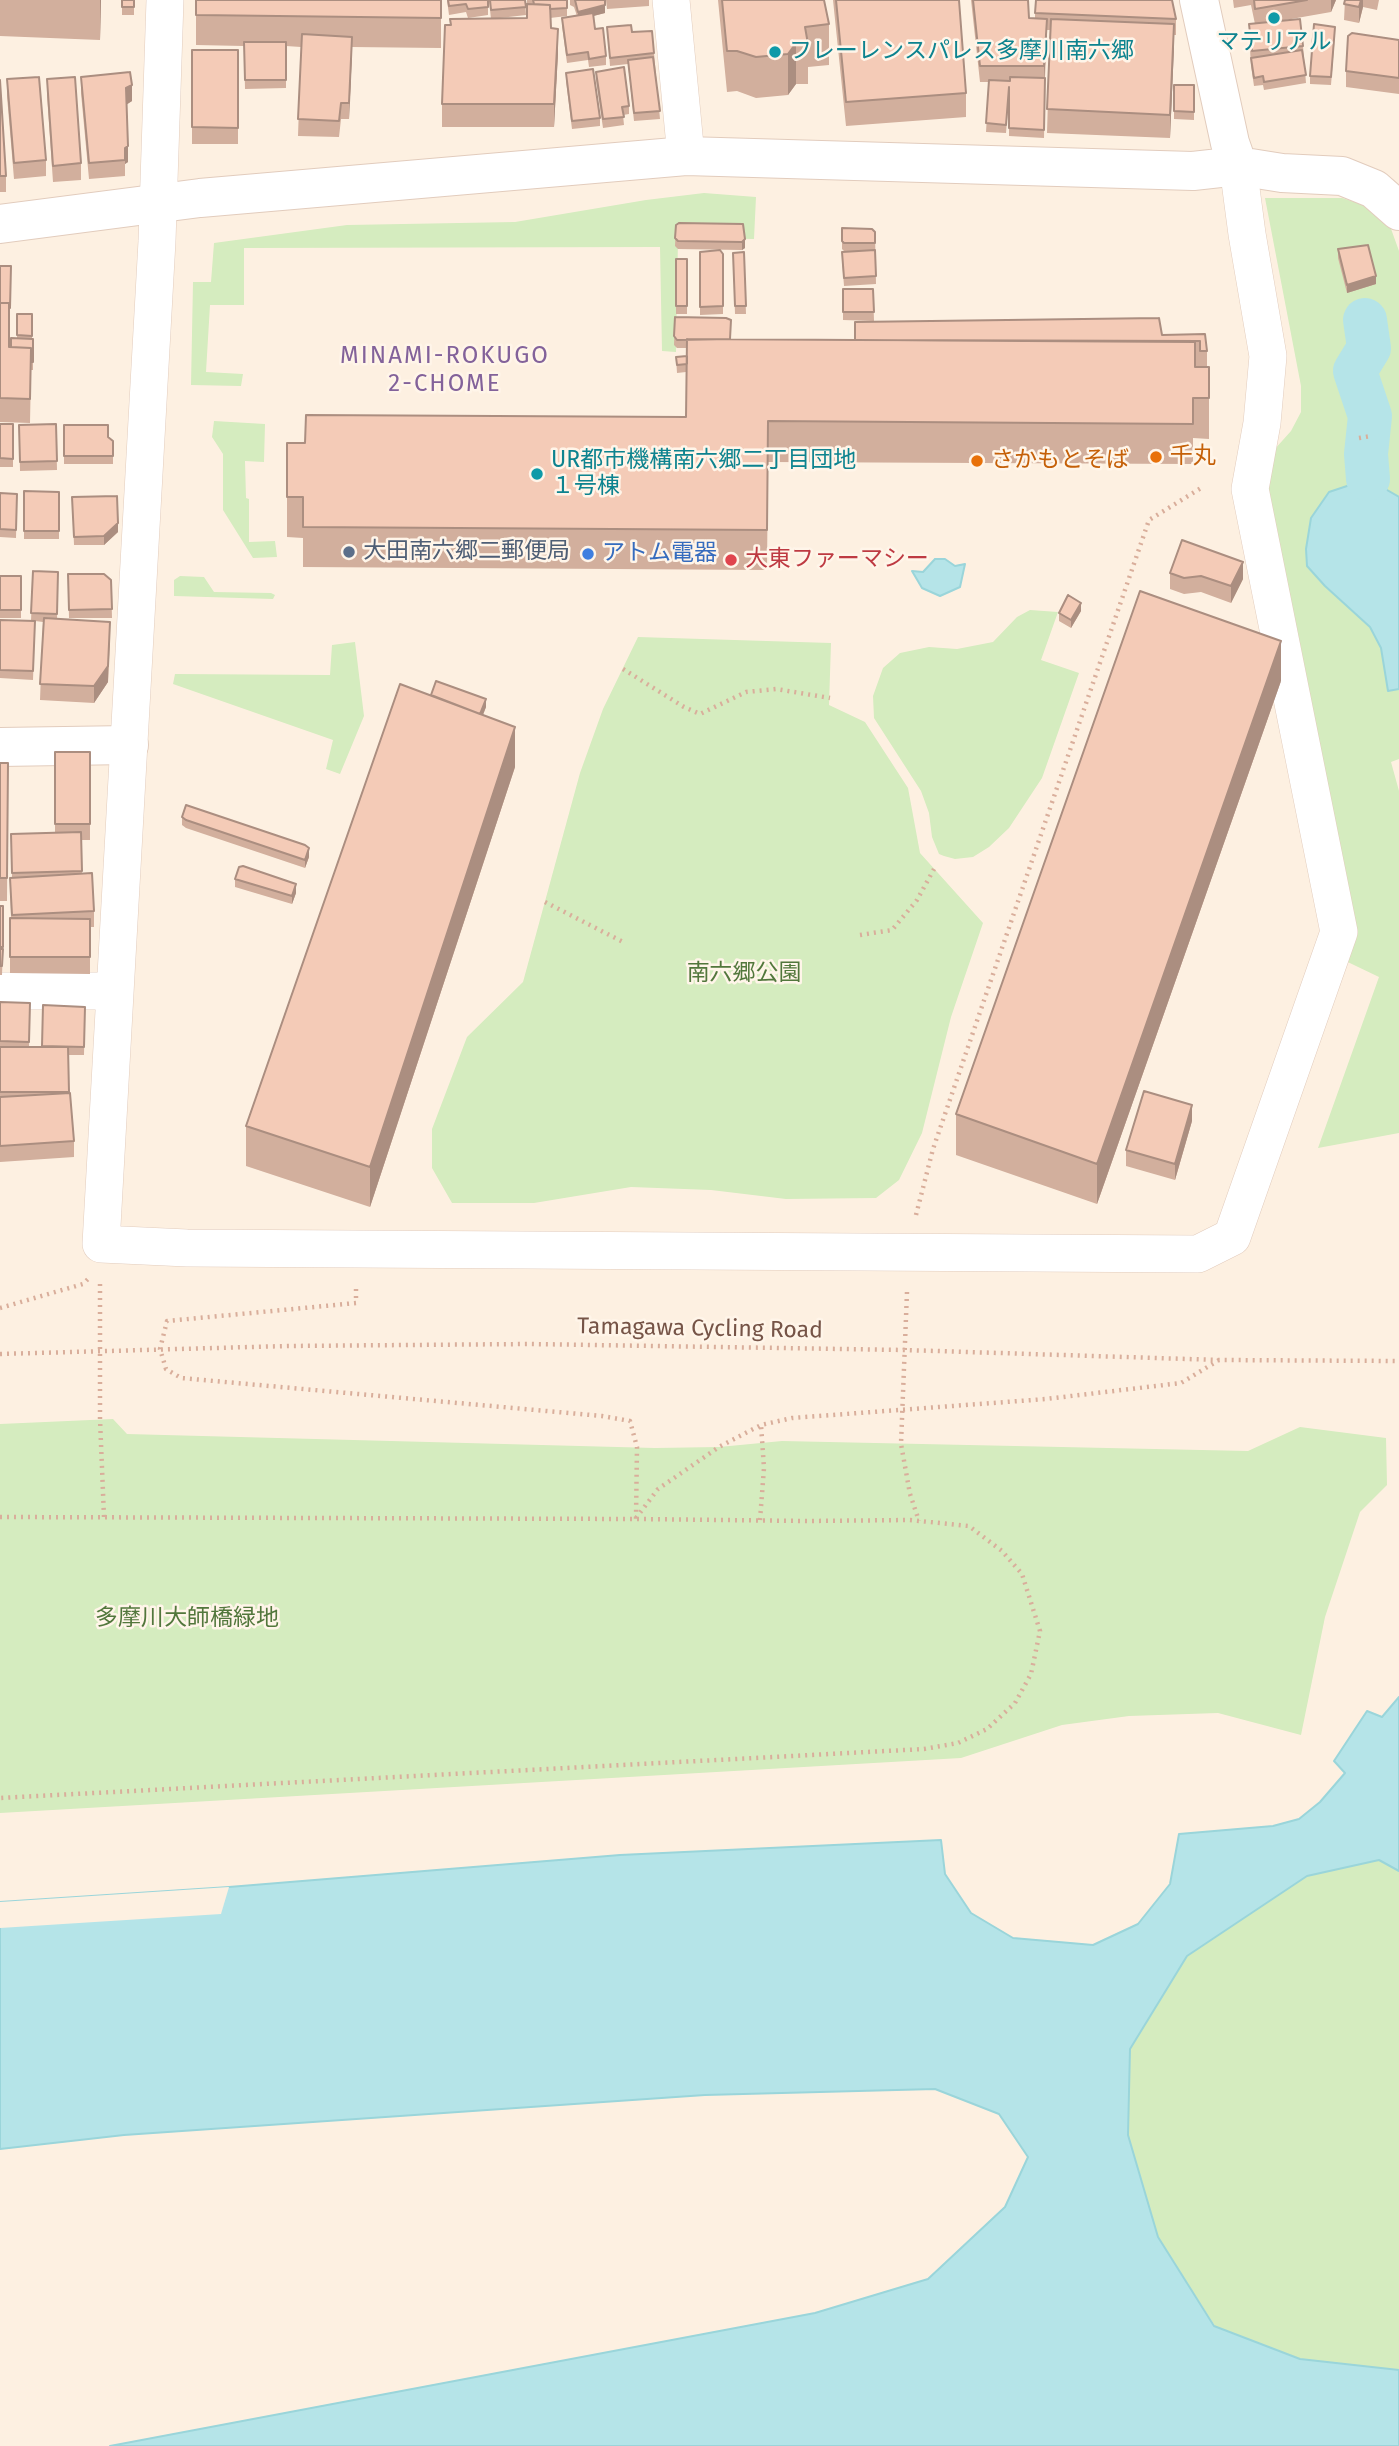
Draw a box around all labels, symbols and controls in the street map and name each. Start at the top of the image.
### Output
marker: マテリアル [1266,10,1282,26]
place label: マテリアル [1217,29,1331,57]
place label: フレーレンスパレス多摩川南六郷 [789,38,1134,66]
marker: フレーレンスパレス多摩川南六郷 [767,44,783,60]
district label: MINAMI-ROKUGO 2-CHOME [342,342,548,398]
place label: 千丸 [1170,443,1216,471]
place label: UR都市機構南六郷二丁目団地 １号棟 [551,447,856,501]
place label: さかもとそば [991,447,1129,475]
marker: 千丸 [1148,449,1164,465]
marker: さかもとそば [969,453,985,469]
marker: UR都市機構南六郷二丁目団地 １号棟 [529,466,545,482]
place label: 大田南六郷二郵便局 [363,538,570,566]
place label: アトム電器 [602,540,717,568]
marker: 大田南六郷二郵便局 [341,544,357,560]
marker: アトム電器 [580,546,596,562]
place label: 大東ファーマシー [745,546,929,574]
marker: 大東ファーマシー [723,552,739,568]
park label: 南六郷公園 [687,960,801,988]
street label: Tamagawa Cycling Road [577,1313,823,1345]
park label: 多摩川大師橋緑地 [95,1605,279,1633]

